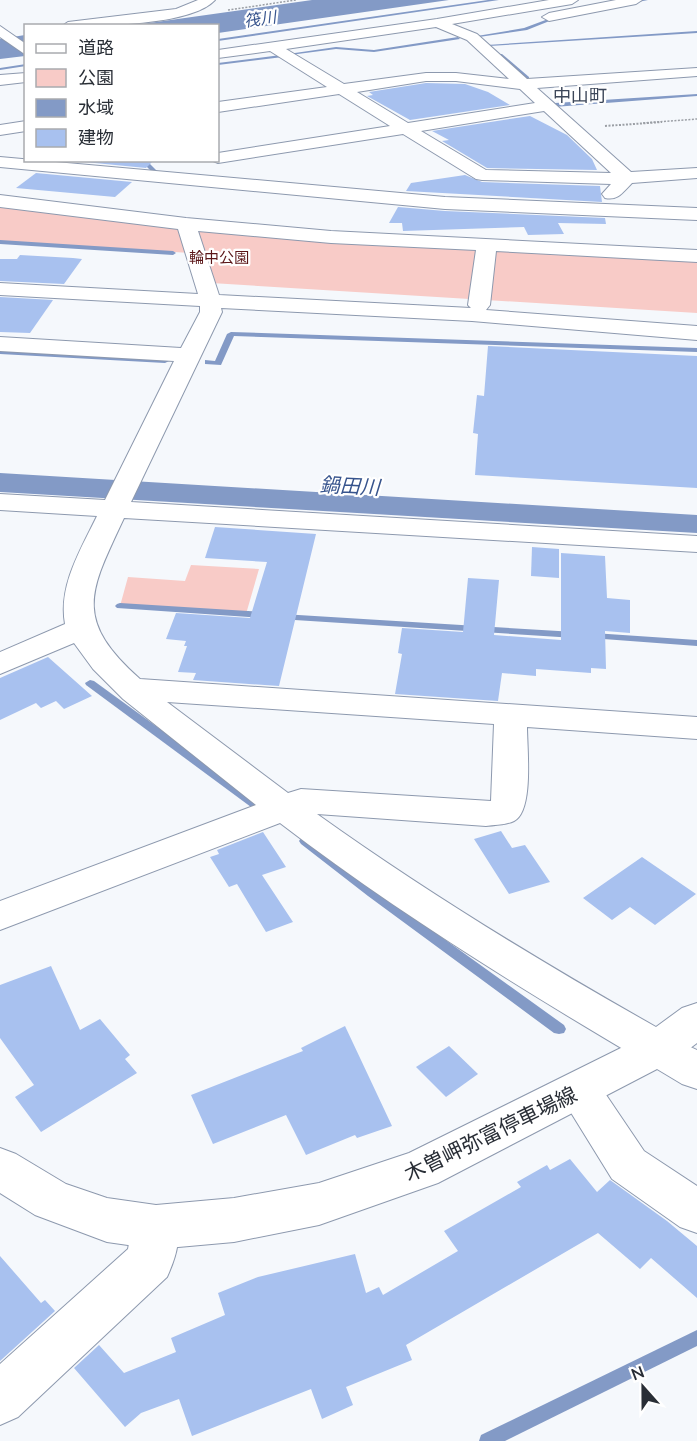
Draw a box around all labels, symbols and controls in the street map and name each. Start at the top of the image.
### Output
water label: 筏川 [243,6,279,30]
legend [24,24,219,162]
text: 道路 [78,36,114,58]
text: 公園 [78,66,114,88]
district label: 中山町 [553,84,607,106]
text: 水域 [78,96,114,118]
text: 建物 [78,126,114,148]
park label: 輪中公園 [189,248,249,266]
water label: 鍋田川 [319,471,383,499]
street label: 木曽岬弥富停車場線 [400,1080,580,1186]
north arrow [613,1357,673,1417]
text: N [628,1361,647,1384]

